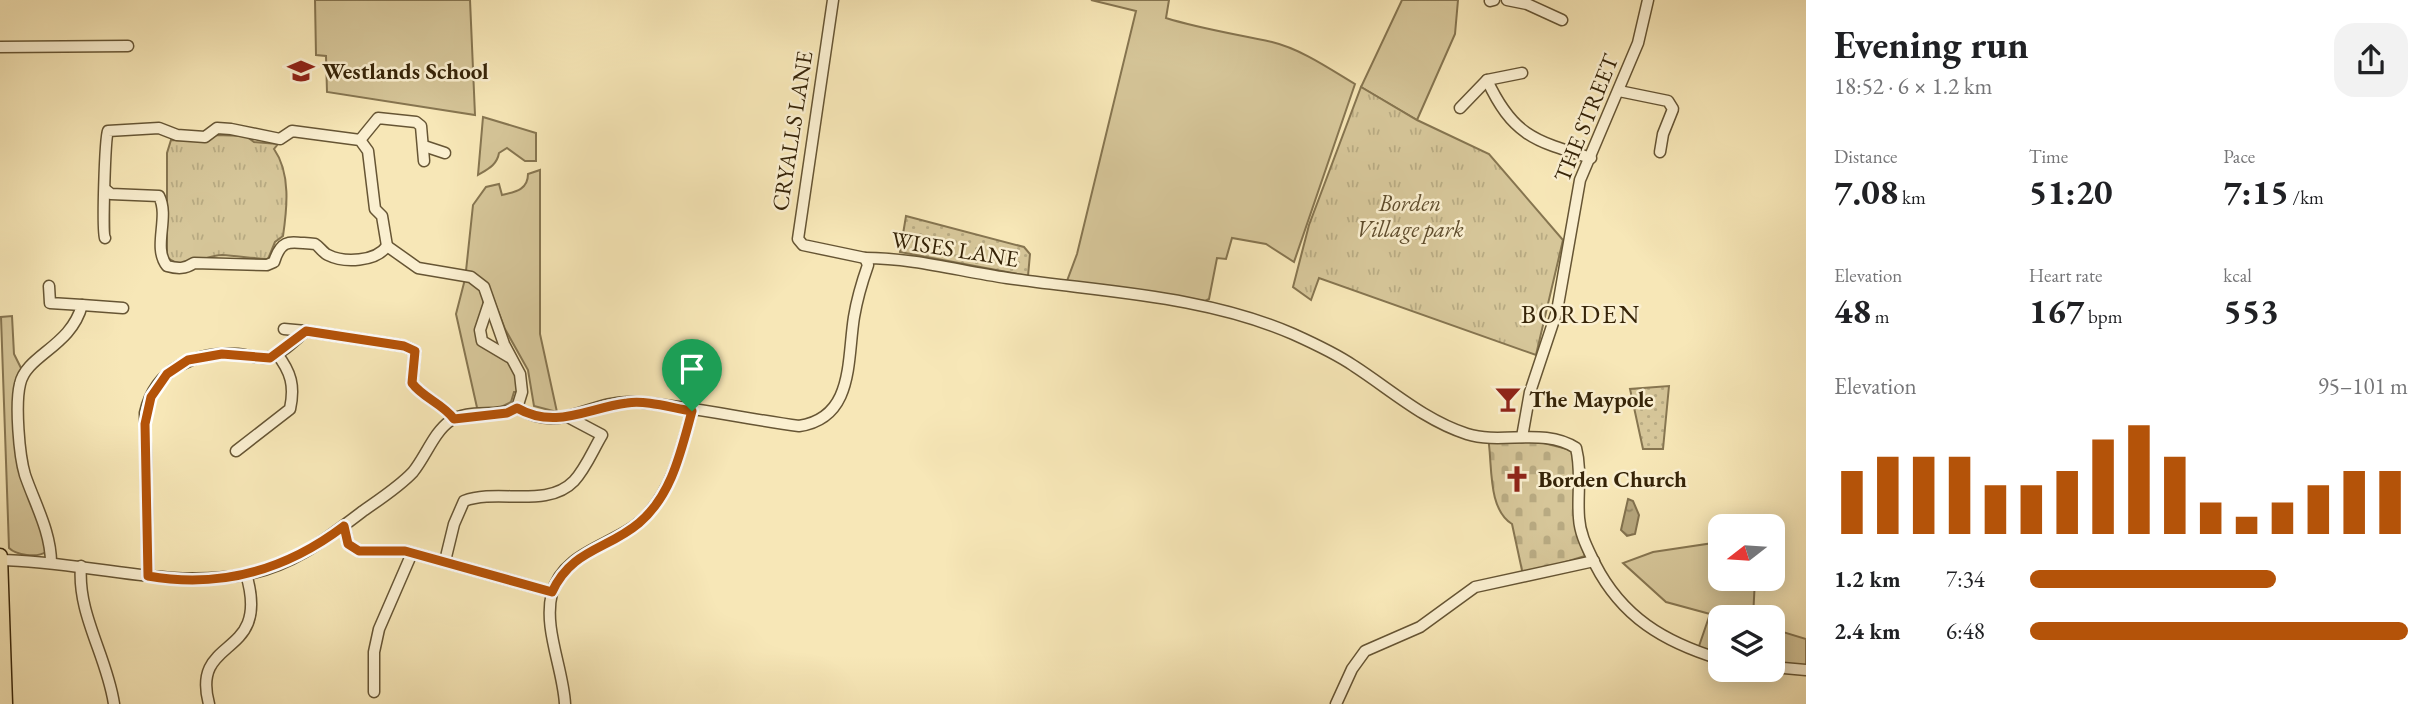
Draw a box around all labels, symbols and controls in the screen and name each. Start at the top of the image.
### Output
text: Evening run [1834,20,2029,69]
button: share [2334,23,2408,97]
street label: CRYALLS LANE [765,49,819,213]
street label: THE STREET [1547,49,1626,186]
school or university icon: Westlands School [286,56,316,86]
place label: Westlands School [322,56,489,86]
text: 18:52 · 6 × 1.2 km [1834,71,1992,101]
text: Distance [1834,144,1897,169]
text: Time [2029,144,2068,169]
text: Pace [2223,144,2255,169]
text: 7.08 [1834,169,1898,214]
text: 51:20 [2029,169,2113,214]
text: 7:15 [2223,169,2289,214]
text: km [1898,185,1926,210]
text: /km [2289,185,2324,210]
park label: Borden Village park [1356,188,1464,244]
street label: WISES LANE [889,224,1021,274]
text: Elevation [1834,263,1902,288]
text: Heart rate [2029,263,2102,288]
text: kcal [2223,263,2252,288]
text: 48 [1834,288,1871,333]
text: 167 [2029,288,2084,333]
text: 553 [2223,288,2279,333]
district label: BORDEN [1521,297,1641,331]
text: m [1871,304,1890,329]
text: bpm [2084,304,2122,329]
pin [662,339,722,411]
icon: arrive [673,350,711,388]
text: Elevation [1834,371,1917,401]
text: 95–101 m [2318,371,2408,401]
bar icon: The Maypole [1493,384,1523,414]
place label: The Maypole [1529,384,1654,414]
church icon: Borden Church [1502,464,1532,494]
place label: Borden Church [1538,464,1687,494]
north arrow [1708,514,1785,592]
map controls [1708,514,1785,682]
text: 1.2 km [1834,564,1901,594]
text: 7:34 [1946,564,1985,594]
button: layers [1708,605,1785,682]
text: 2.4 km [1834,616,1901,646]
text: 6:48 [1946,616,1985,646]

